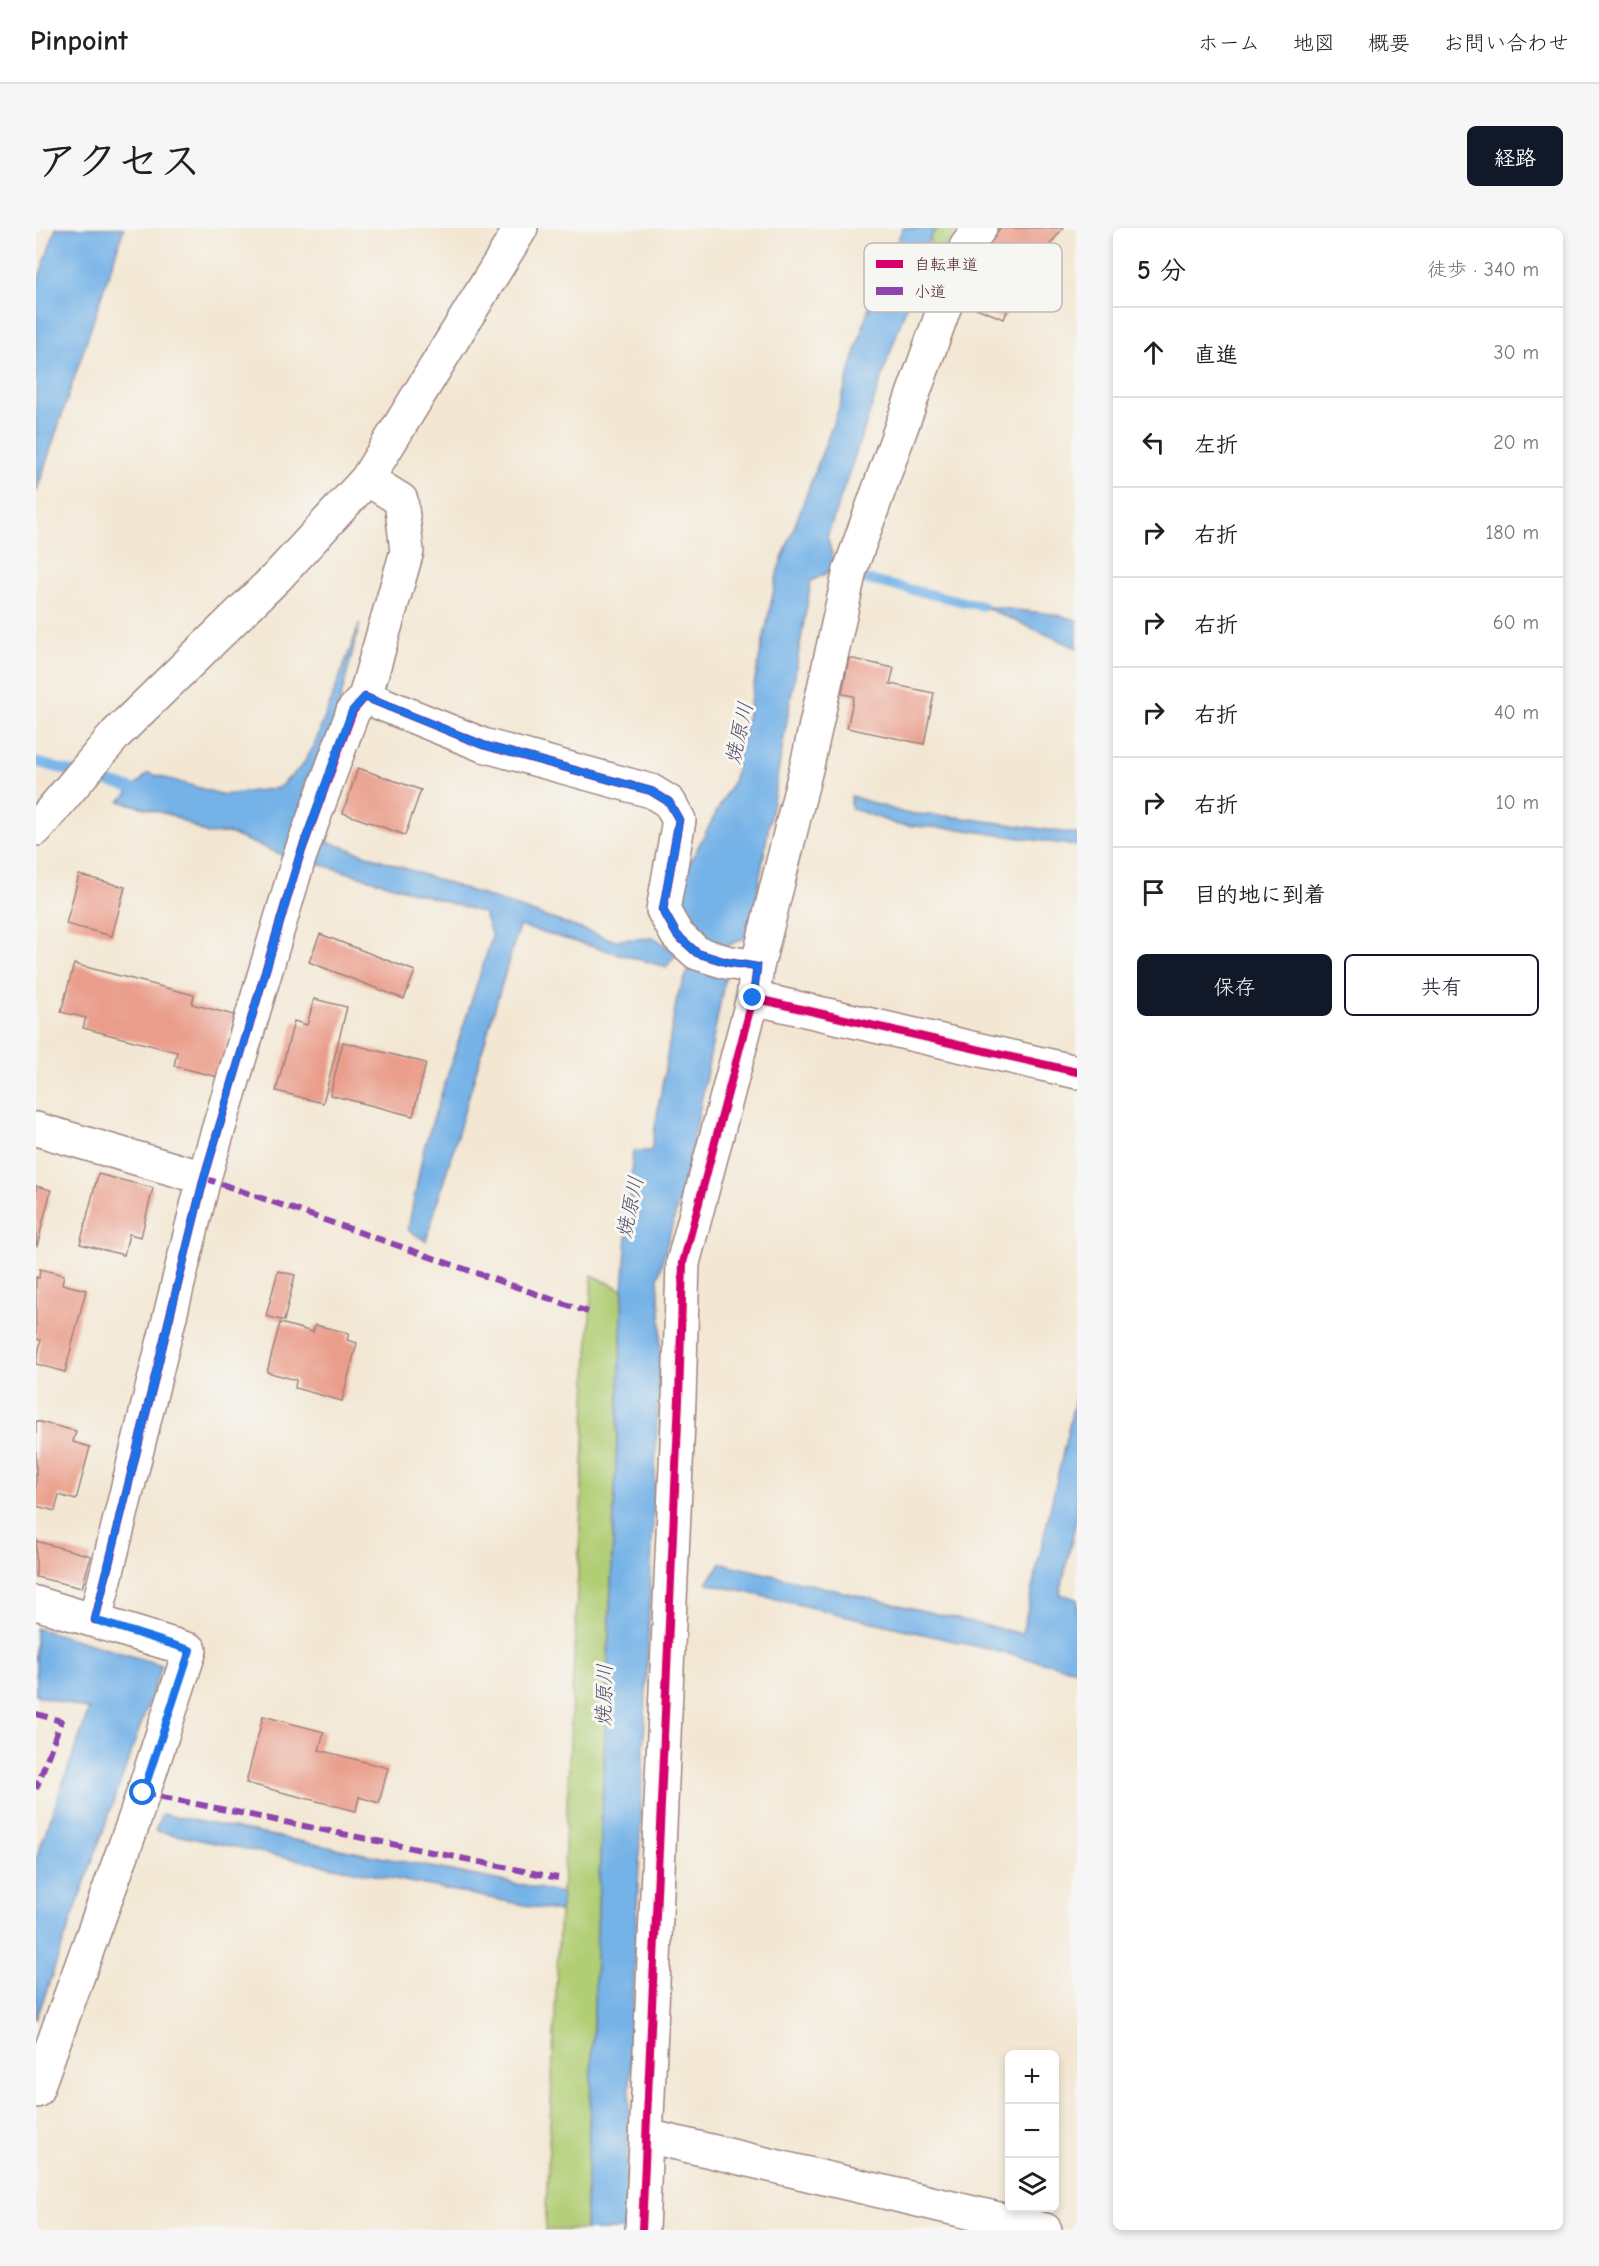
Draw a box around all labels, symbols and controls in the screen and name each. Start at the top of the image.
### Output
text: Pinpoint [30,25,128,57]
text: ホーム [1198,31,1260,55]
text: 地図 [1293,31,1335,55]
text: 概要 [1368,31,1410,55]
text: お問い合わせ [1443,31,1569,55]
button: 経路 [1467,126,1563,186]
text: アクセス [36,137,201,186]
legend [864,243,1062,312]
text: 自転車道 [914,256,978,274]
text: 5 分 [1137,256,1186,286]
text: 徒歩 · 340 m [1427,258,1539,281]
text: 小道 [914,283,946,301]
icon: ahead [1137,336,1170,369]
text: 30 m [1493,341,1539,364]
text: 直進 [1194,342,1238,368]
icon: left [1137,426,1170,459]
text: 20 m [1493,431,1539,454]
text: 左折 [1194,432,1238,458]
icon: right [1137,516,1170,549]
text: 180 m [1485,521,1539,544]
text: 右折 [1194,522,1238,548]
icon: right [1137,606,1170,639]
text: 60 m [1493,611,1539,634]
text: 右折 [1194,612,1238,638]
icon: right [1137,696,1170,729]
water label: 焼原川 [720,700,758,766]
text: 40 m [1494,701,1539,724]
text: 右折 [1194,702,1238,728]
icon: right [1137,786,1170,819]
text: 10 m [1496,791,1539,814]
text: 右折 [1194,792,1238,818]
icon: arrive [1137,876,1170,909]
text: 目的地に到着 [1194,882,1326,908]
button: 保存 [1137,954,1332,1016]
button: 共有 [1344,954,1539,1016]
route end [739,984,765,1010]
water label: 焼原川 [612,1174,648,1240]
water label: 焼原川 [591,1663,617,1727]
route start [129,1779,155,1805]
map controls [1005,2050,1059,2212]
button: + [1005,2050,1059,2104]
button: − [1005,2104,1059,2158]
button: layers [1005,2158,1059,2212]

